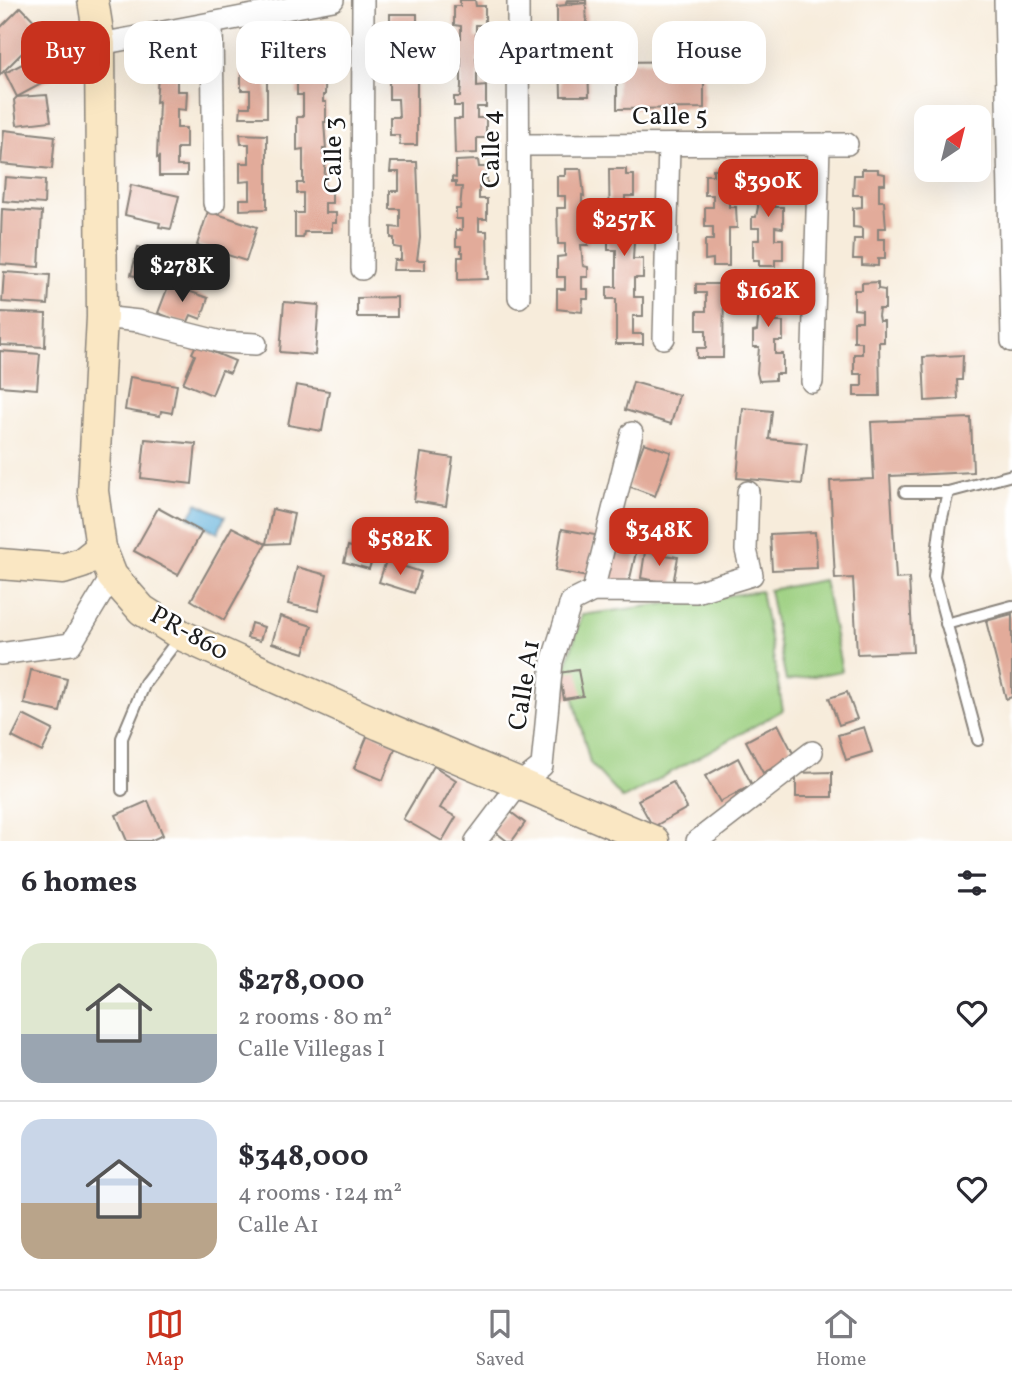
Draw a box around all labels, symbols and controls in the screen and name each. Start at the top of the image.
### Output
chip: Buy [21,21,110,84]
chip: Rent [124,21,222,84]
chip: Filters [236,21,351,84]
chip: New [365,21,460,84]
chip: Apartment [474,21,638,84]
chip: House [652,21,766,84]
street label: Calle 5 [632,99,708,135]
north arrow [914,105,990,182]
map controls [914,105,991,182]
street label: Calle 4 [474,110,510,188]
street label: Calle 3 [316,117,352,193]
pin: $390K [719,160,817,219]
text: $390K [734,166,802,198]
pin: $257K [575,198,673,258]
text: $257K [592,205,656,237]
pin: $278K [133,244,231,304]
text: $278K [150,251,214,283]
pin: $162K [719,270,817,329]
text: $162K [736,276,800,308]
pin: $348K [610,508,708,568]
text: $348K [625,515,693,547]
pin: $582K [351,518,449,577]
text: $582K [368,524,432,556]
street label: PR-860 [143,598,235,670]
street label: Calle A1 [500,637,550,733]
text: 6 homes [21,862,137,904]
icon: filters [953,864,991,902]
text: $278,000 [238,960,364,1002]
icon: home [77,971,161,1055]
icon: heart [953,994,991,1032]
text: 2 rooms · 80 m² [238,1002,392,1034]
text: Calle Villegas I [238,1034,385,1066]
text: $348,000 [238,1136,369,1178]
icon: home [77,1147,161,1231]
icon: heart [953,1170,991,1208]
text: 4 rooms · 124 m² [238,1178,402,1210]
text: Calle A1 [238,1210,319,1242]
tab: Map [146,1305,184,1373]
tab: Saved [475,1305,524,1373]
tab: Home [816,1305,866,1373]

